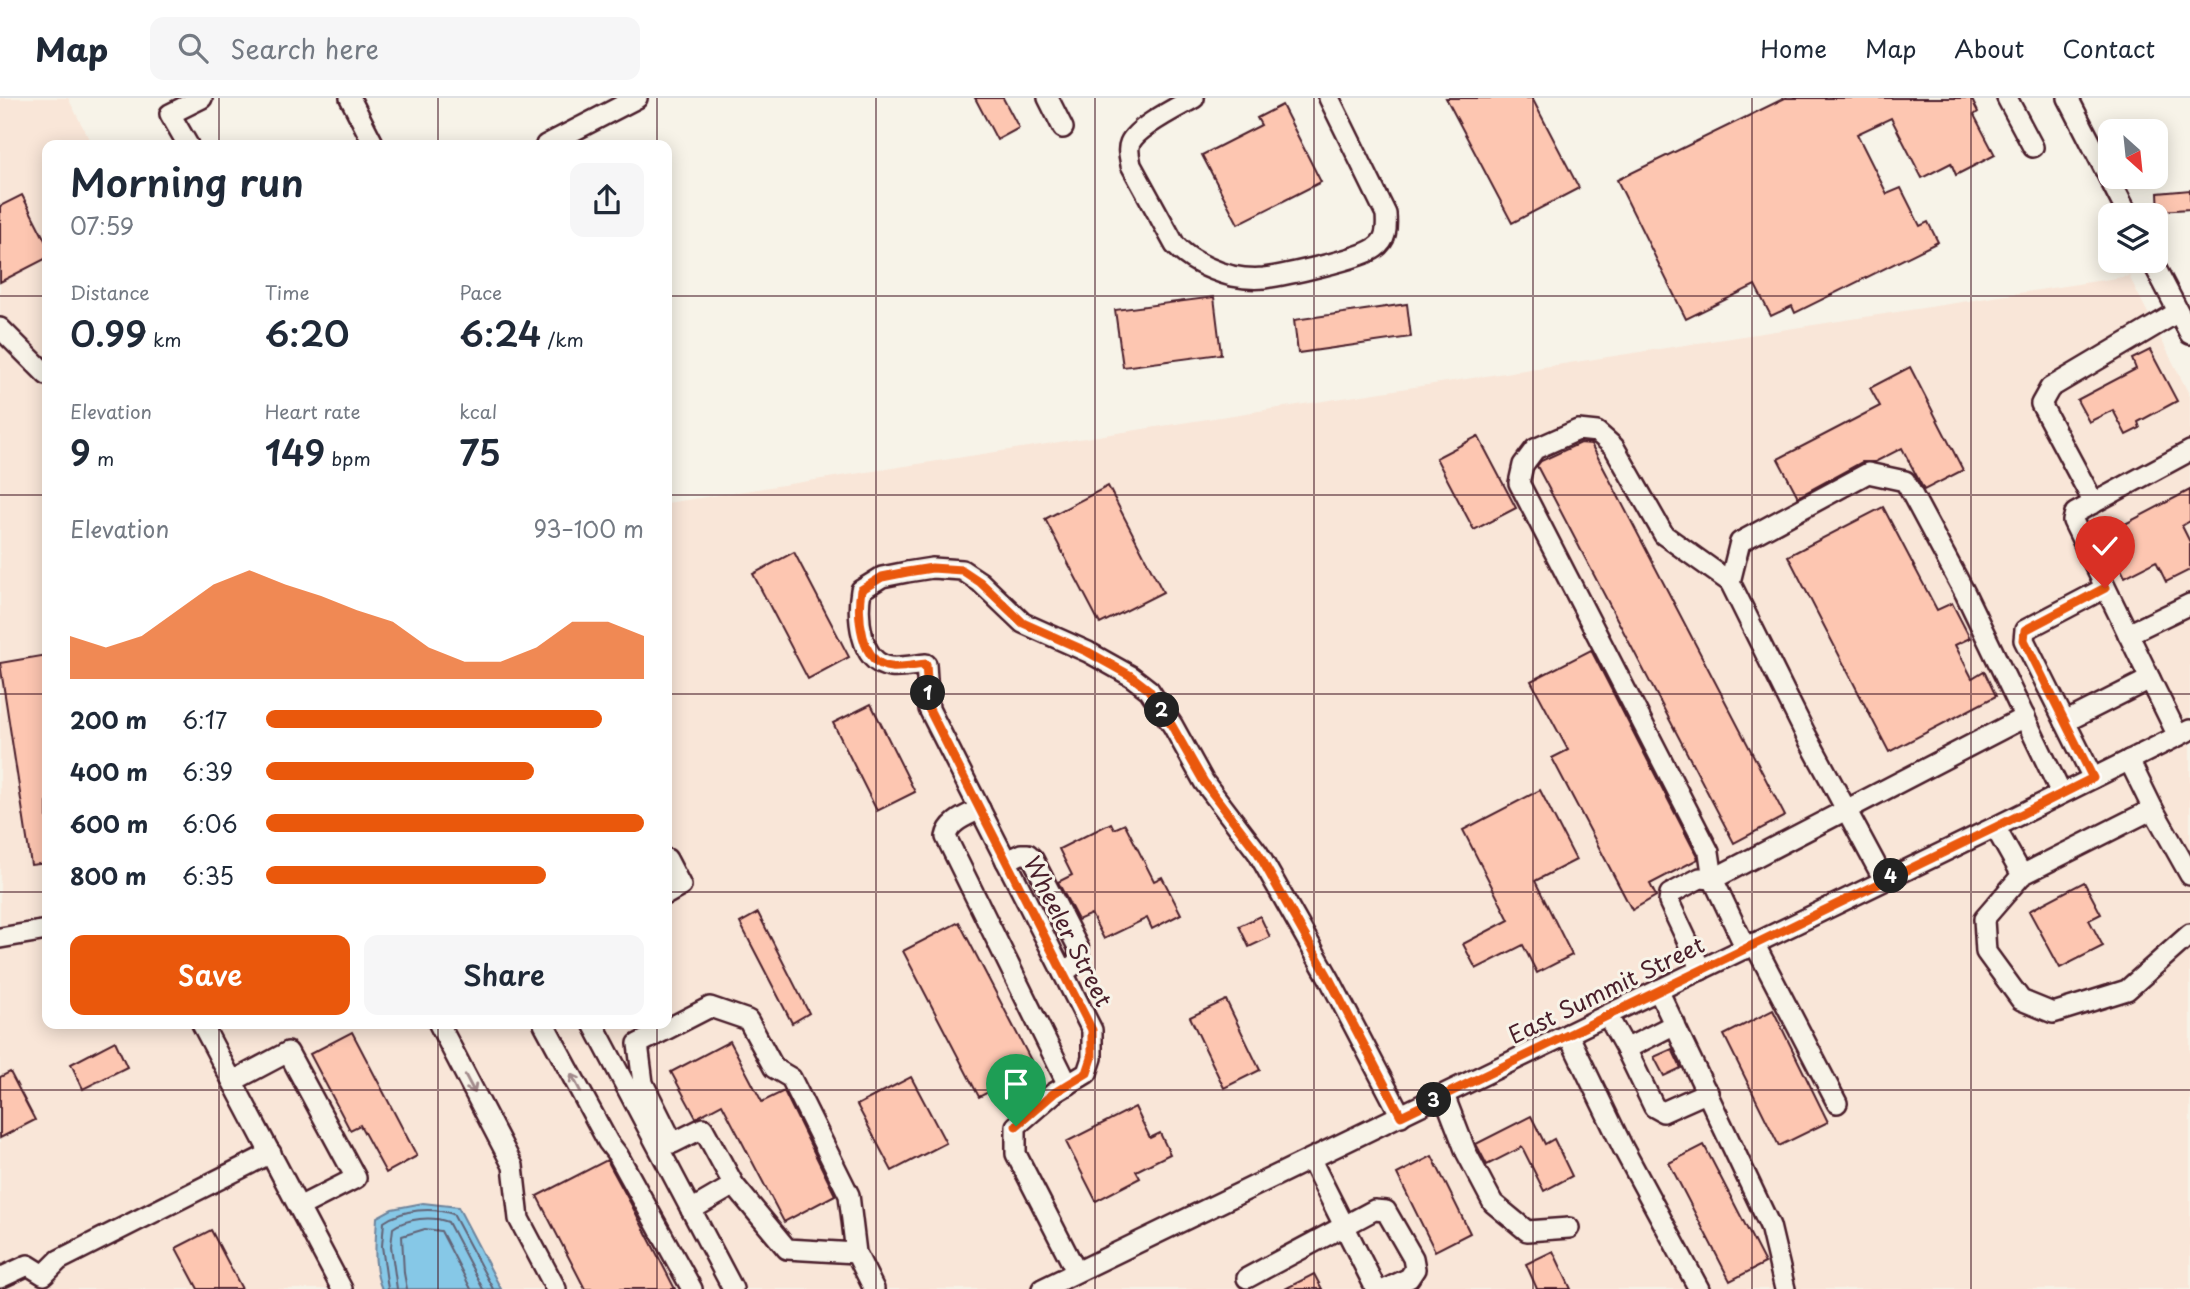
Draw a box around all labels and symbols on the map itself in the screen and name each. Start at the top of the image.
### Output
north arrow [2098,119,2168,189]
pin [2075,516,2135,588]
pin: 1 [911,676,946,710]
pin: 2 [1144,692,1180,728]
street label: Wheeler Street [1016,849,1122,1013]
pin: 4 [1874,858,1909,894]
street label: East Summit Street [1502,926,1710,1052]
pin [986,1054,1046,1126]
one-way arrow [464,1073,478,1094]
one-way arrow [569,1073,582,1094]
pin: 3 [1416,1082,1452,1118]

